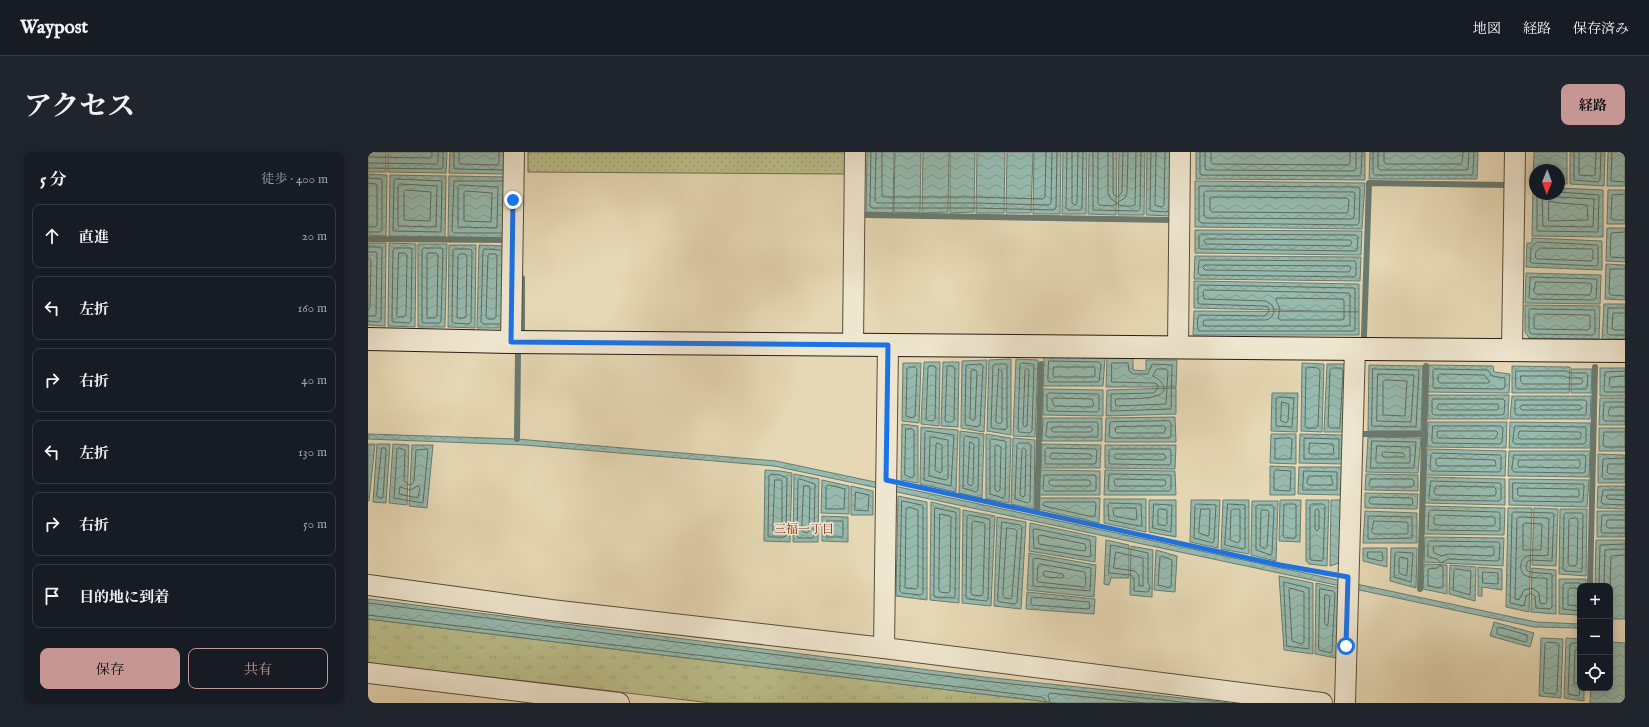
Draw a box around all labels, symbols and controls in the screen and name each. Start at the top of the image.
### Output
text: Waypost [20,16,88,40]
text: 地図 [1473,20,1501,38]
text: 経路 [1523,20,1551,38]
text: 保存済み [1573,20,1629,38]
button: 経路 [1561,84,1625,125]
text: アクセス [24,90,135,125]
north arrow [1529,164,1565,200]
text: 5 分 [40,170,67,191]
text: 徒歩 · 400 m [261,171,328,188]
route end [504,191,522,209]
icon: ahead [41,225,63,247]
text: 直進 [79,228,109,247]
text: 20 m [302,228,327,245]
icon: left [41,297,63,319]
text: 左折 [79,300,109,319]
text: 160 m [297,300,327,317]
icon: right [41,369,63,391]
text: 右折 [79,372,109,391]
text: 40 m [301,372,327,389]
icon: left [41,441,63,463]
text: 左折 [79,444,109,463]
text: 130 m [298,444,327,461]
icon: right [41,513,63,535]
text: 右折 [79,516,109,535]
text: 50 m [303,516,327,533]
district label: 三福一丁目 [774,522,834,537]
map controls [1577,583,1613,691]
button: + [1577,583,1613,619]
icon: arrive [41,585,63,607]
text: 目的地に到着 [79,588,169,607]
button: − [1577,619,1613,655]
route start [1337,637,1355,655]
button: 保存 [40,648,180,689]
button: 共有 [188,648,328,689]
button: locate [1577,655,1613,691]

